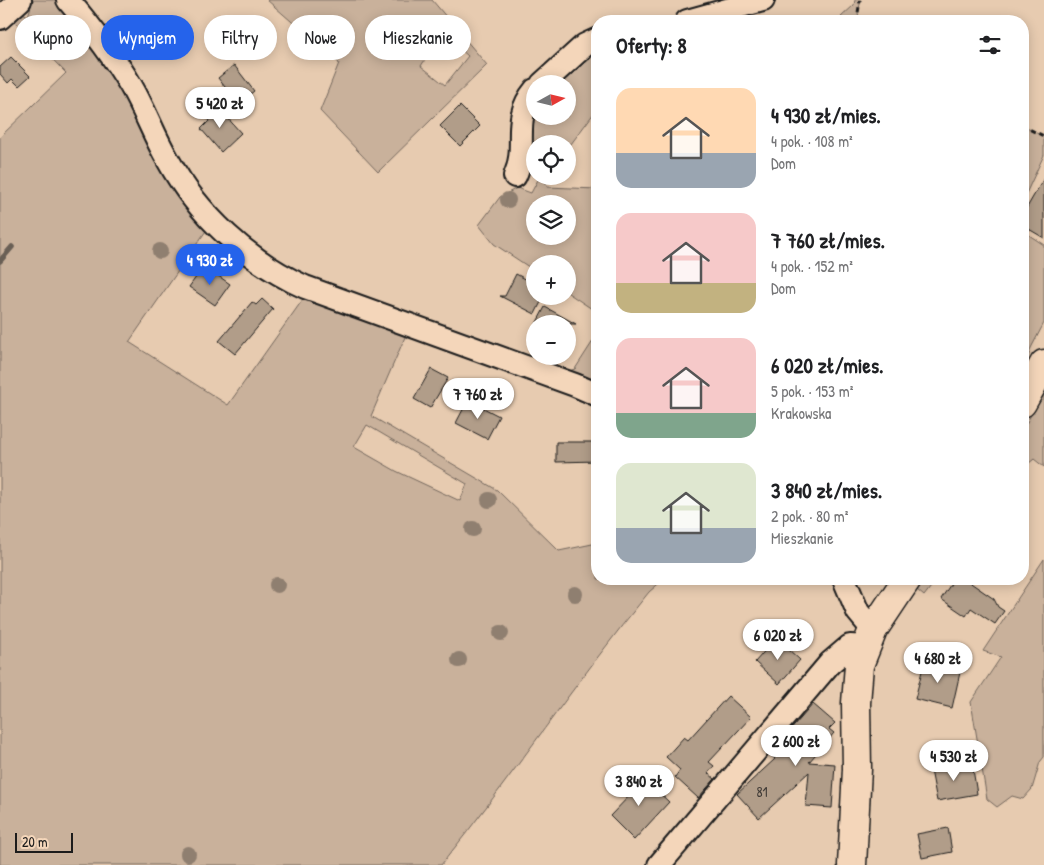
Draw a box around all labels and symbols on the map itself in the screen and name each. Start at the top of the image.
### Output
north arrow [526,75,576,125]
pin: 5 420 zł [168,86,272,129]
pin: 4 930 zł [158,244,262,286]
pin: 7 760 zł [426,378,530,420]
pin: 6 020 zł [726,618,830,661]
pin: 4 680 zł [886,642,990,684]
pin: 2 600 zł [744,724,848,767]
pin: 4 530 zł [902,740,1006,782]
pin: 3 840 zł [587,764,691,807]
house number: 81 [756,782,768,801]
scale bar [15,830,72,853]

